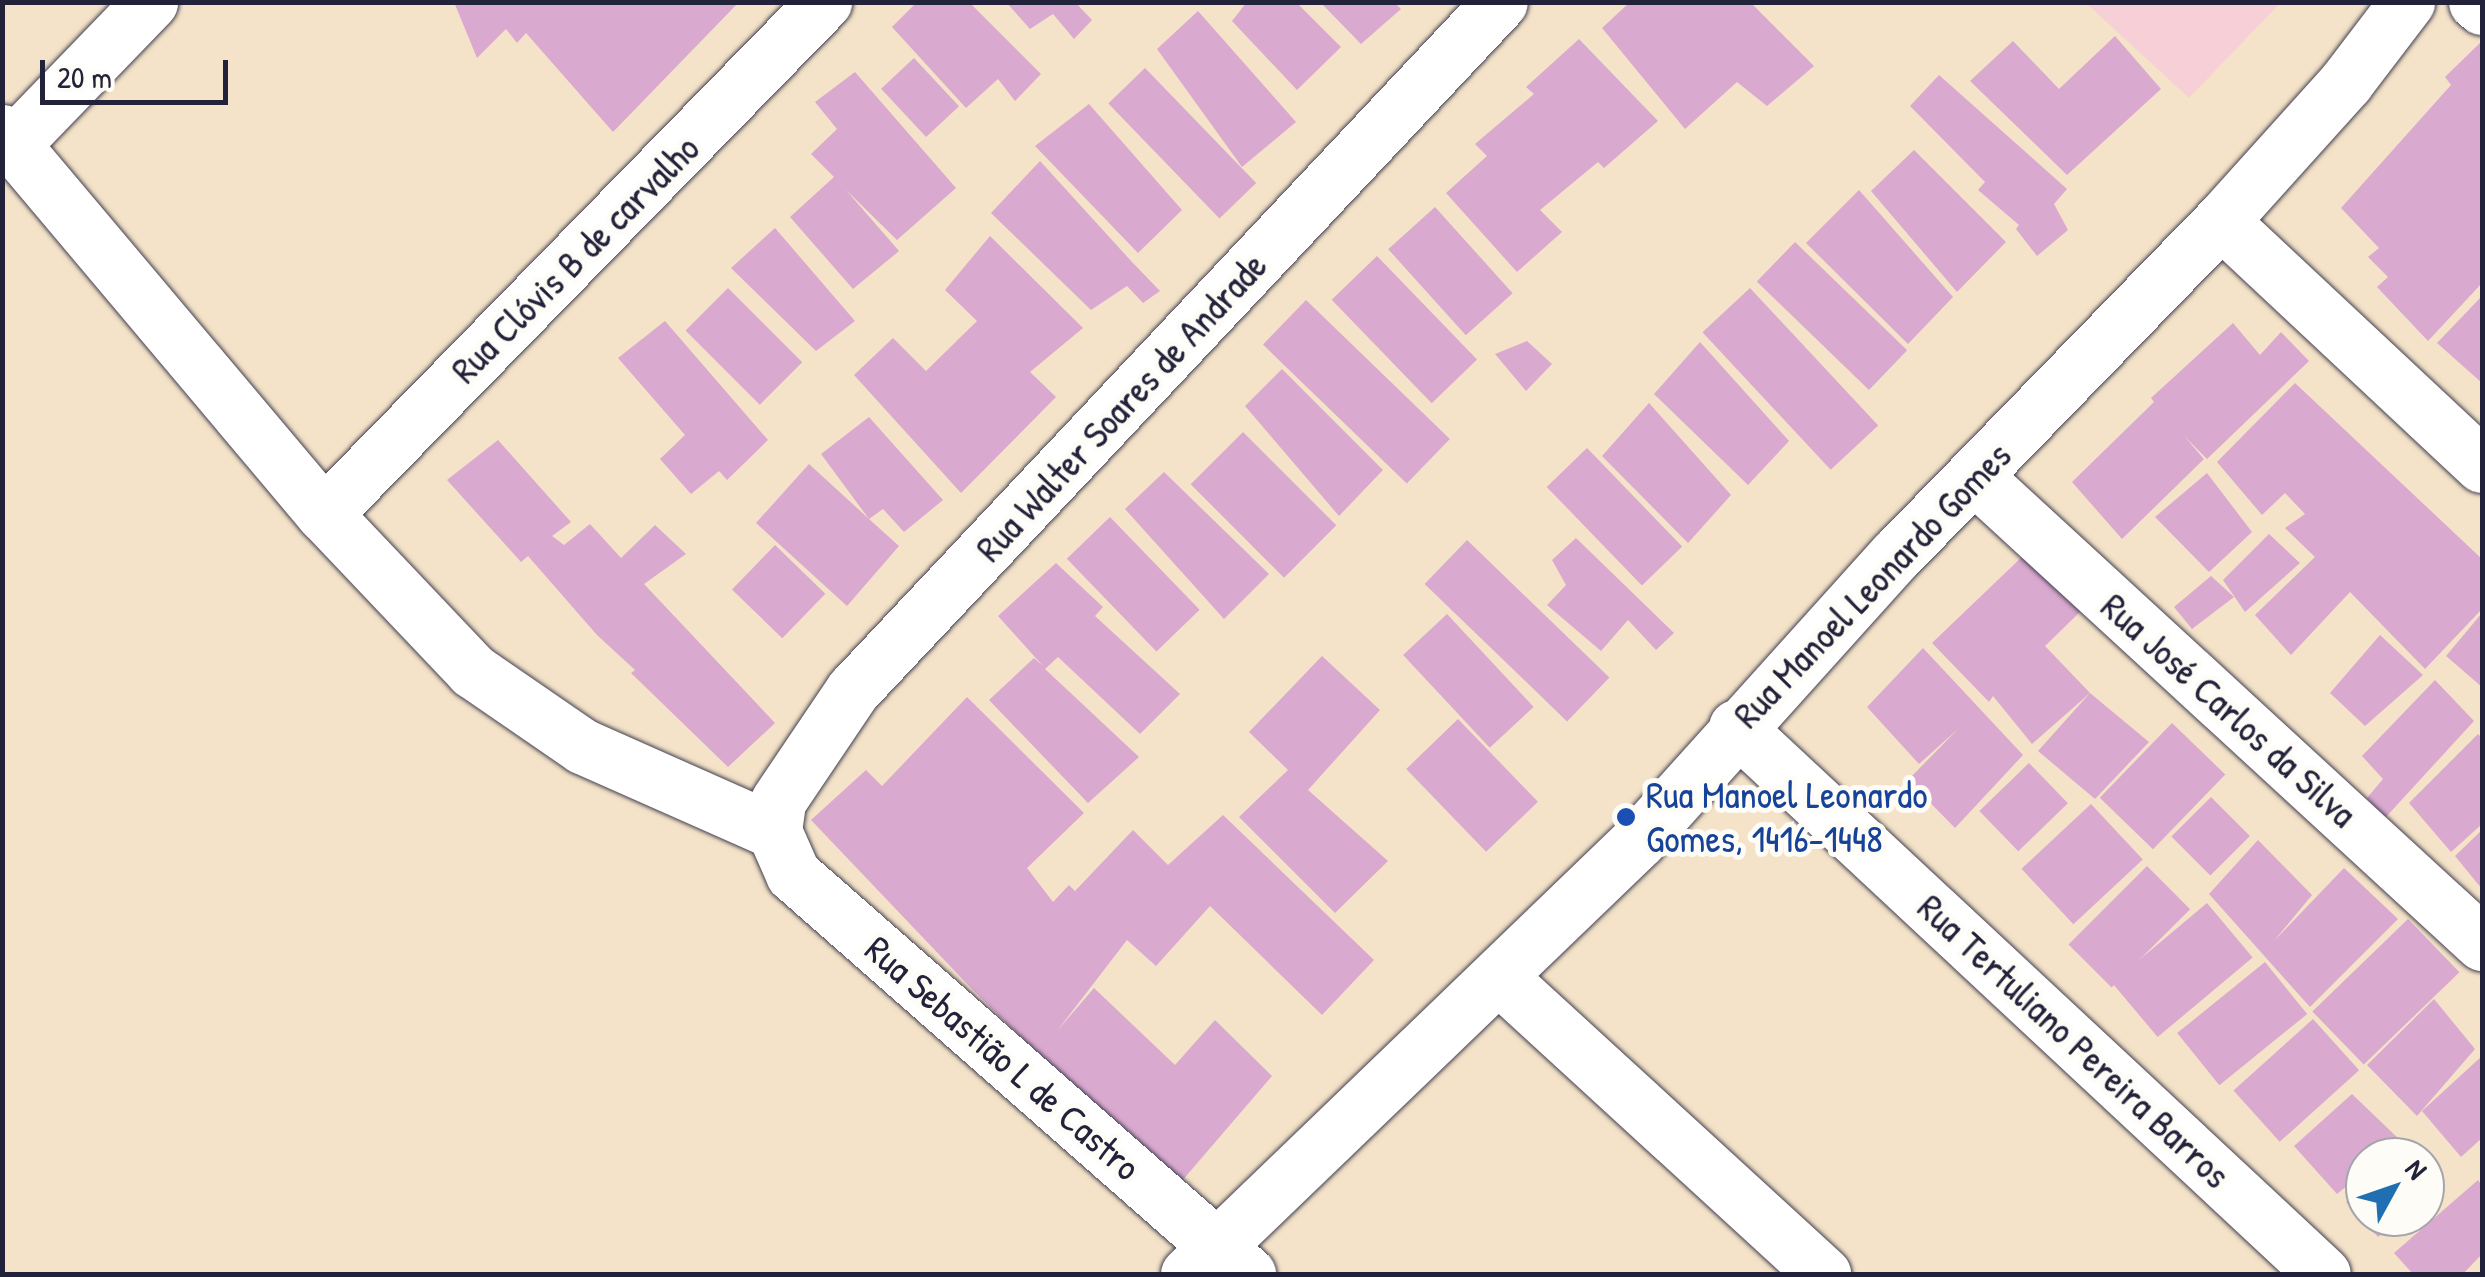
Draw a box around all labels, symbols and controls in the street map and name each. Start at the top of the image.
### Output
scale bar [45,40,232,102]
text: 20 m [57,57,112,97]
street label: Rua Clóvis B de carvalho [442,126,708,392]
street label: Rua Walter Soares de Andrade [966,243,1276,571]
street label: Rua Manoel Leonardo Gomes [1724,433,2020,737]
street label: Rua José Carlos da Silva [2092,583,2366,837]
place label: Rua Manoel Leonardo Gomes, 1416-1448 [1646,772,1927,862]
marker: Rua Manoel Leonardo Gomes, 1416-1448 [1615,806,1637,828]
street label: Rua Tertuliano Pereira Barros [1909,885,2239,1197]
street label: Rua Sebastião L de Castro [856,926,1150,1190]
north arrow [2345,1137,2445,1237]
text: N [2397,1151,2436,1187]

